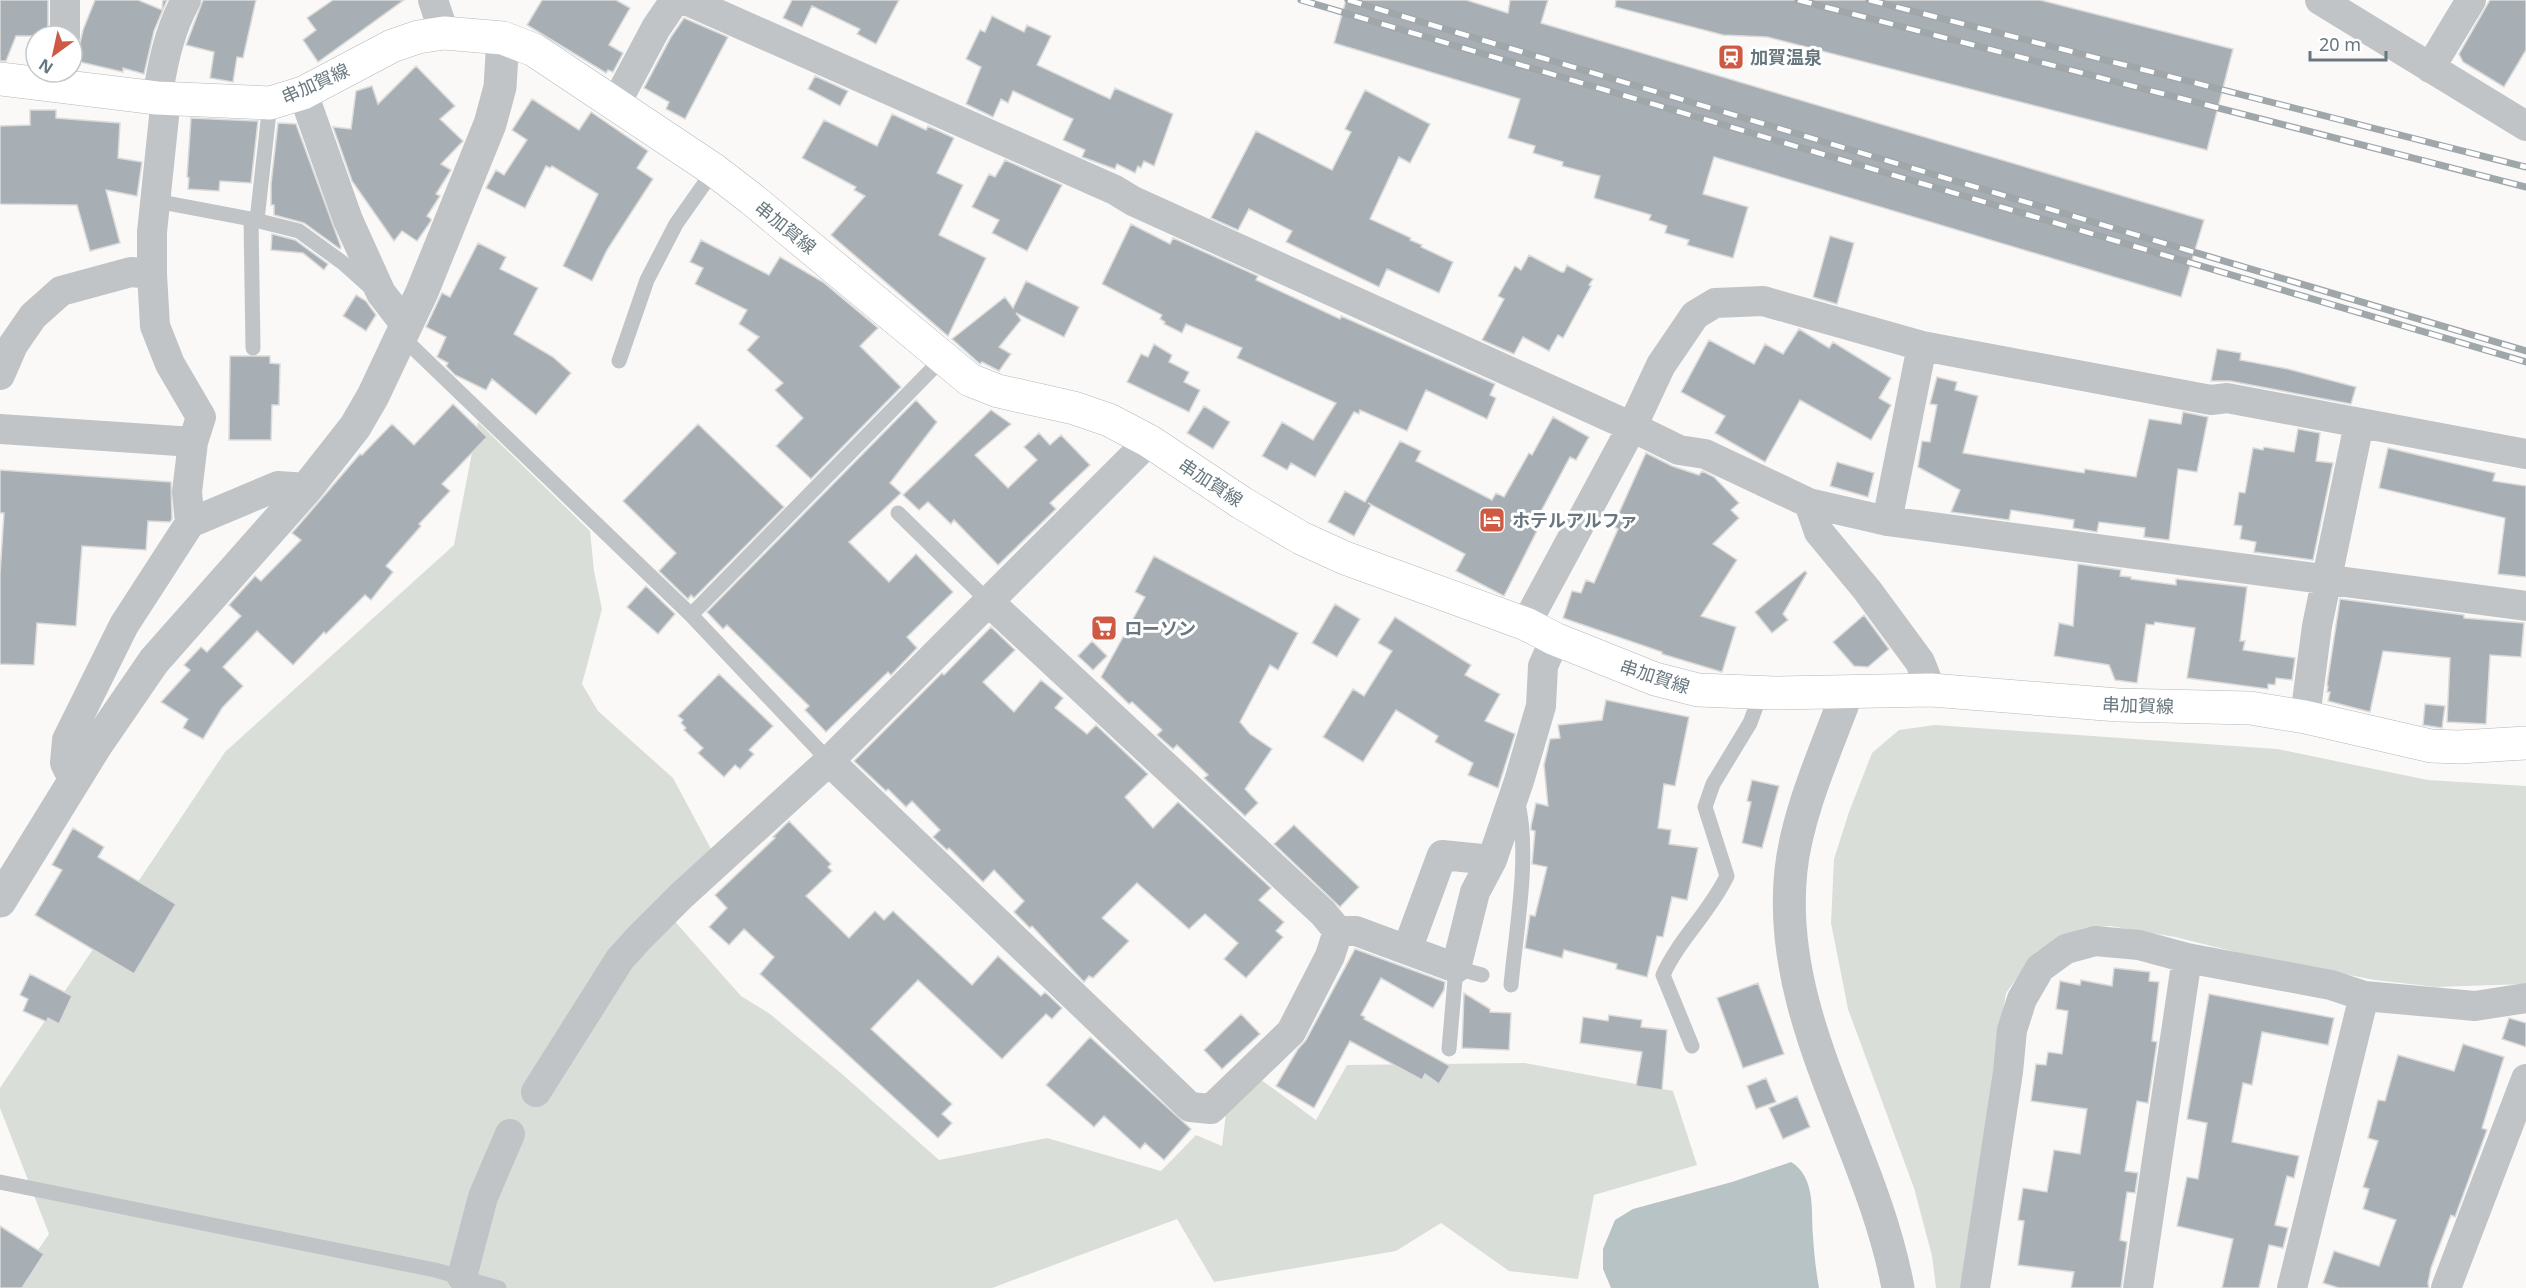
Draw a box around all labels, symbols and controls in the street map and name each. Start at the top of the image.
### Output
north arrow [24,24,84,84]
scale bar [2310,24,2386,62]
text: 20 m [2319,32,2361,56]
station icon: 加賀温泉 [1716,42,1746,72]
place label: 加賀温泉 [1750,45,1822,69]
text: N [34,54,57,79]
street label: 串加賀線 [277,57,353,109]
street label: 串加賀線 [750,195,822,259]
street label: 串加賀線 [1174,452,1248,512]
hotel icon: ホテルアルファ [1477,505,1507,535]
place label: ホテルアルファ [1512,508,1638,532]
supermarket icon: ローソン [1089,613,1119,643]
place label: ローソン [1124,616,1196,640]
street label: 串加賀線 [1617,653,1693,699]
street label: 串加賀線 [2102,692,2174,718]

